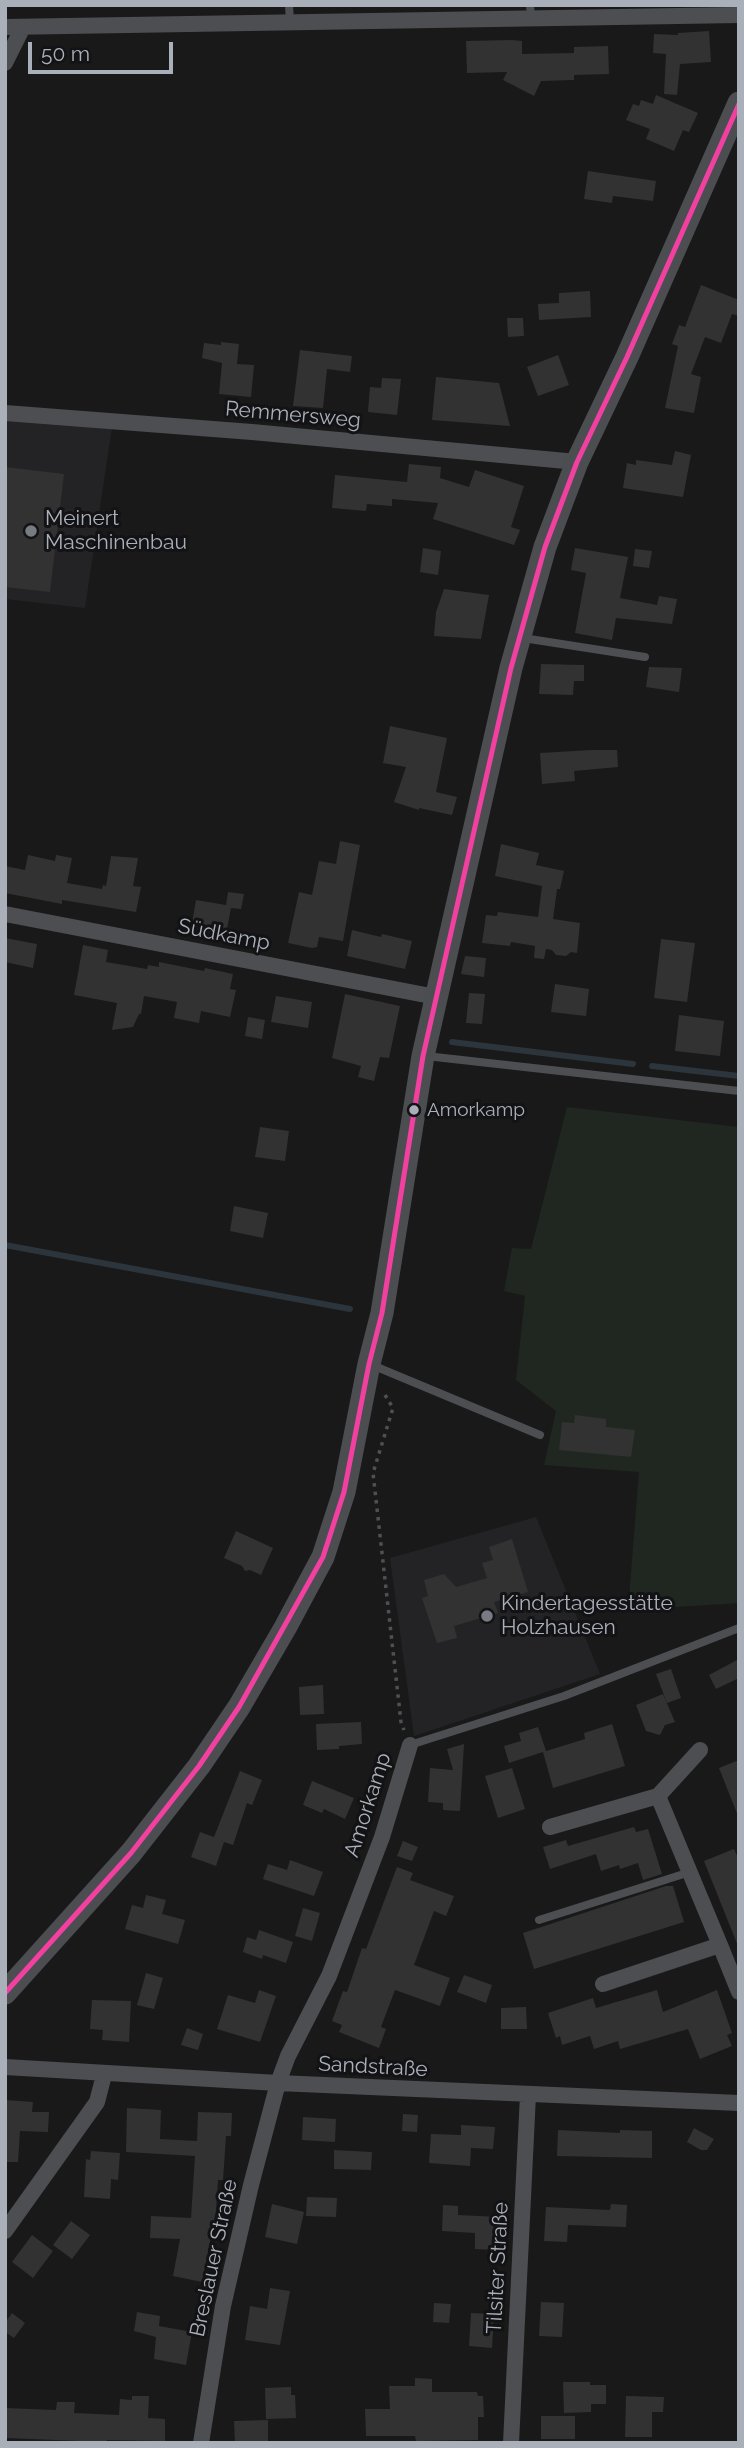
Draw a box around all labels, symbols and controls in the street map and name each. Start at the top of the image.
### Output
scale bar [32,28,177,72]
text: 50 m [41,41,90,66]
street label: Remmersweg [224,397,362,433]
place label: Meinert Maschinenbau [45,506,187,556]
marker: Meinert Maschinenbau [23,523,39,539]
street label: Südkamp [176,914,272,956]
place label: Amorkamp [427,1099,525,1121]
marker: Amorkamp [407,1103,421,1117]
place label: Kindertagesstätte Holzhausen [501,1591,673,1641]
marker: Kindertagesstätte Holzhausen [479,1608,495,1624]
street label: Amorkamp [339,1750,397,1860]
street label: Sandstraße [318,2052,428,2082]
street label: Breslauer Straße [185,2177,243,2339]
street label: Tilsiter Straße [482,2201,514,2335]

